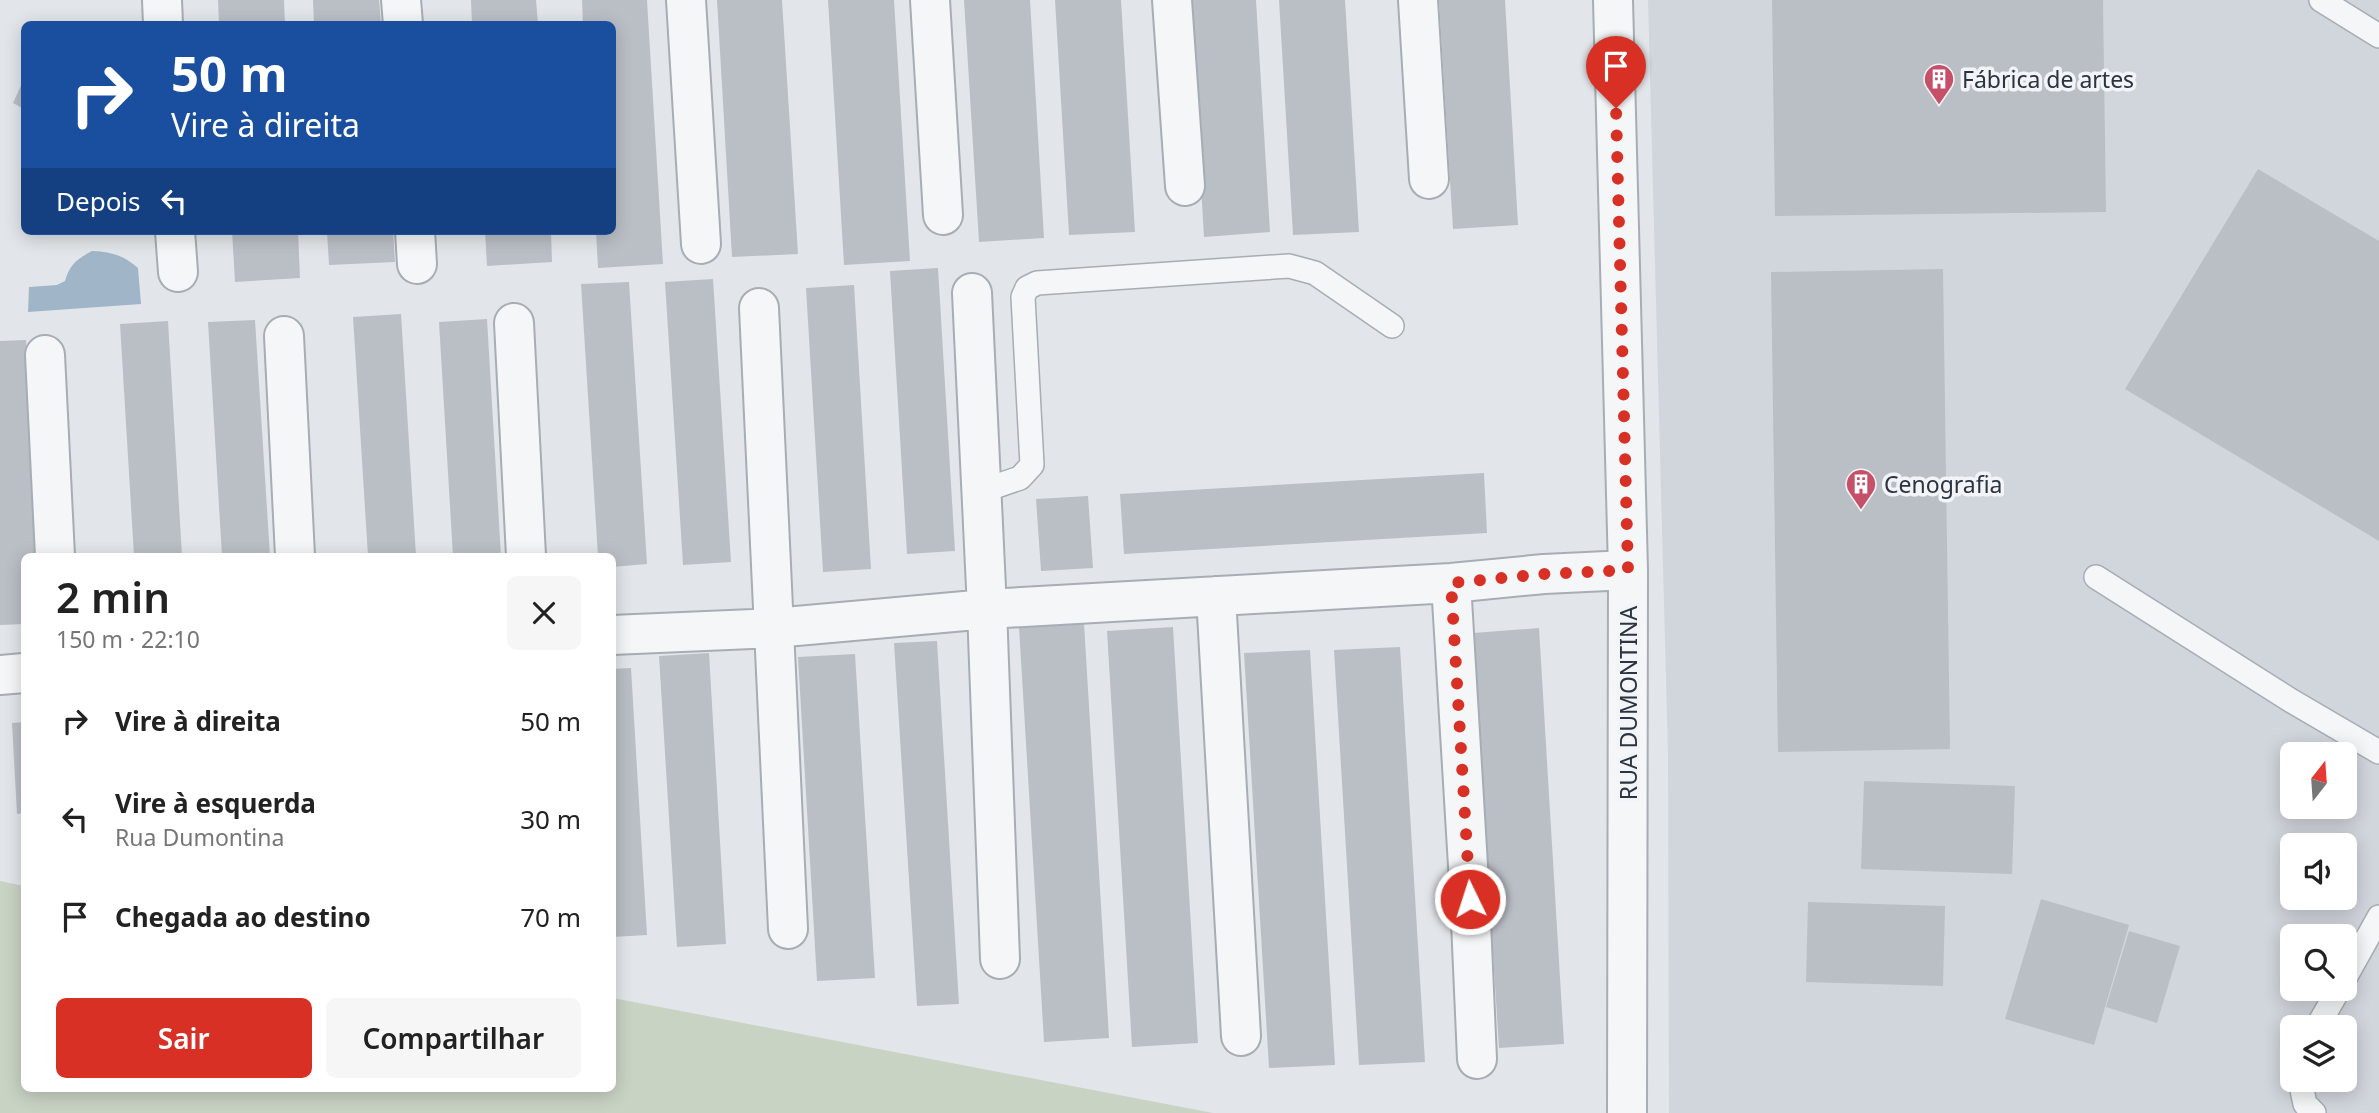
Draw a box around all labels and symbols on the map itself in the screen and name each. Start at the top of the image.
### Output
pin [1586,36,1646,108]
building icon: Fábrica de artes [1922,62,1956,106]
place label: Fábrica de artes [1962,63,2134,95]
building icon: Cenografia [1844,467,1878,511]
place label: Cenografia [1884,468,2002,500]
street label: RUA DUMONTINA [1612,606,1644,800]
north arrow [2280,742,2357,819]
position arrow [1433,862,1507,936]

